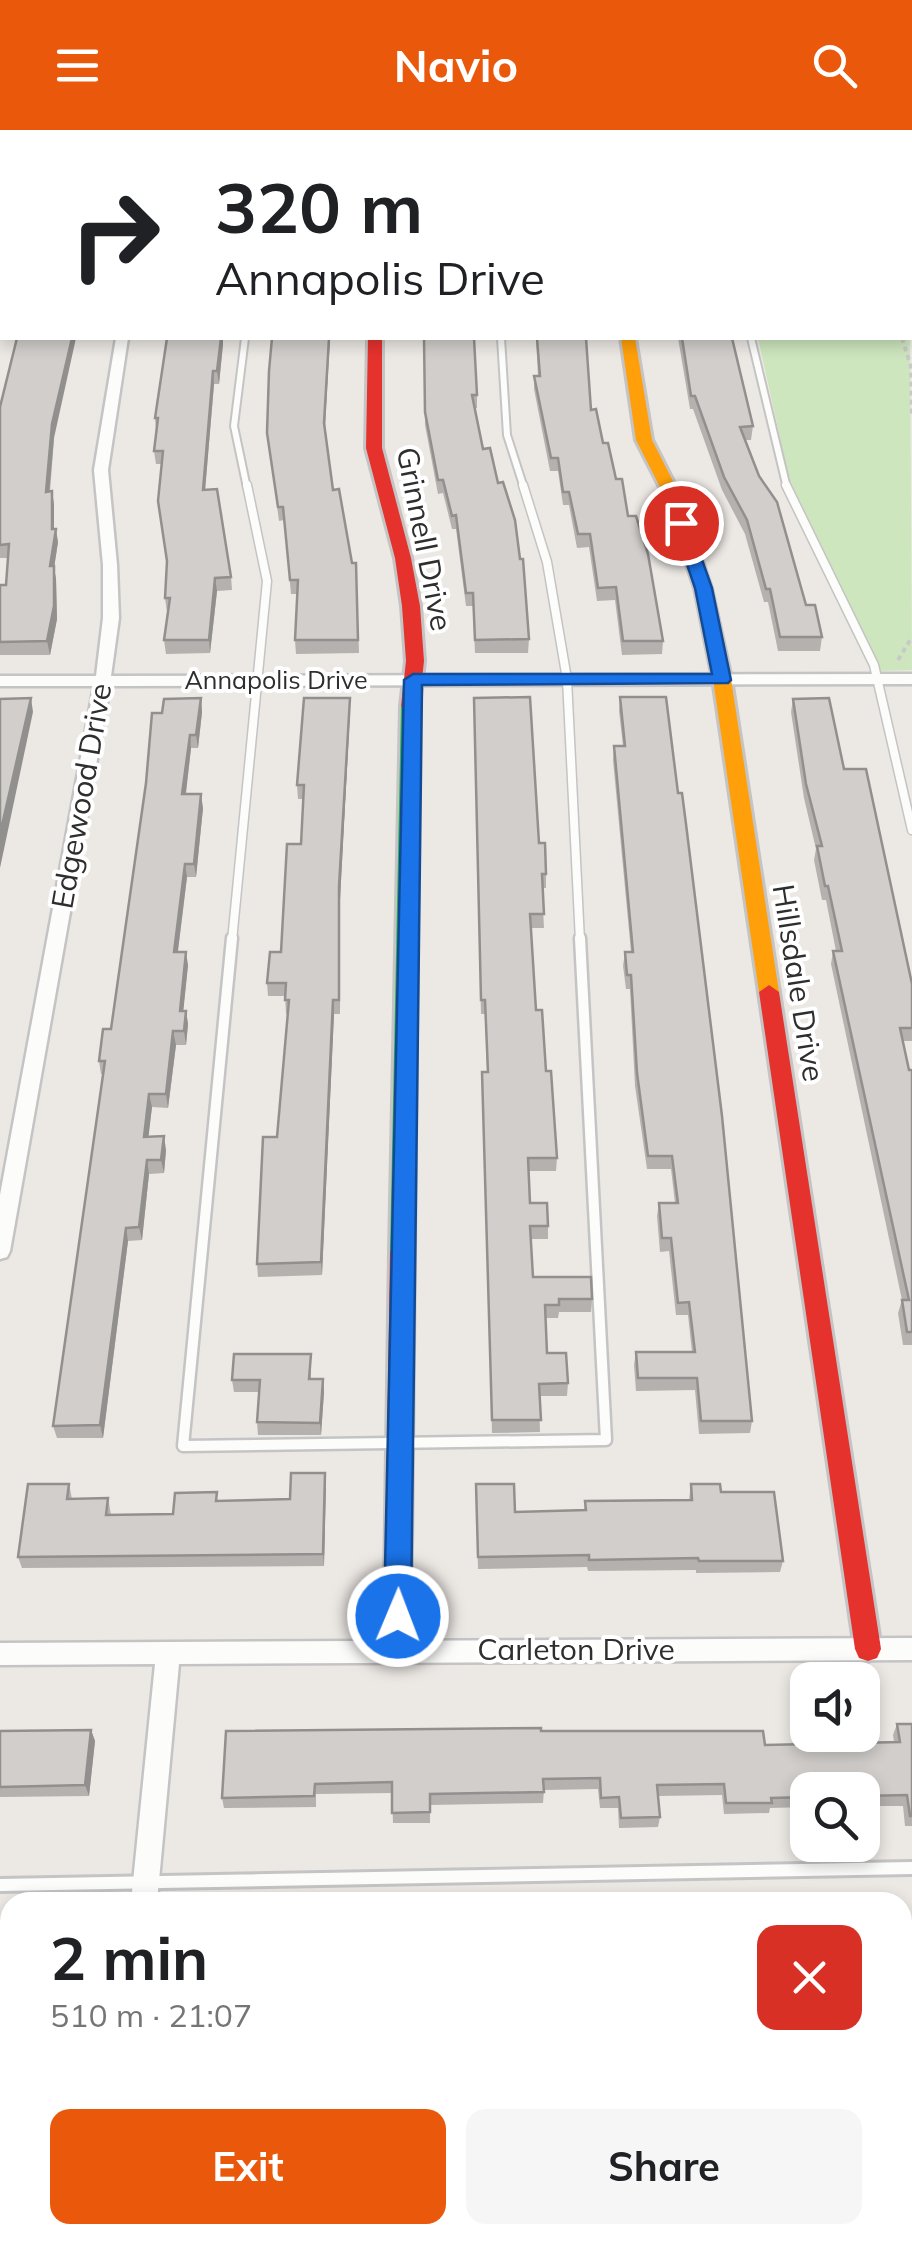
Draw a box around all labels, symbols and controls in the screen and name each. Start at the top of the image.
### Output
text: Navio [394,37,518,93]
icon: menu [50,38,105,93]
icon: search [807,38,862,93]
text: 320 m [215,163,423,251]
icon: right [50,170,180,300]
text: Annapolis Drive [215,250,545,306]
street label: Grinnell Drive [389,444,461,634]
pin [639,481,724,566]
icon: arrive [654,496,709,551]
street label: Annapolis Drive [184,664,368,695]
street label: Edgewood Drive [42,680,120,911]
street label: Hillsdale Drive [765,882,833,1084]
position arrow [346,1564,450,1668]
street label: Carleton Drive [477,1630,675,1668]
map controls [790,1662,880,1862]
button: sound [790,1662,880,1752]
button: search [790,1772,880,1862]
text: 2 min [50,1920,208,1995]
button: close [757,1925,862,2030]
text: 510 m · 21:07 [50,1995,252,2035]
button: Exit [50,2109,446,2224]
button: Share [466,2109,862,2224]

